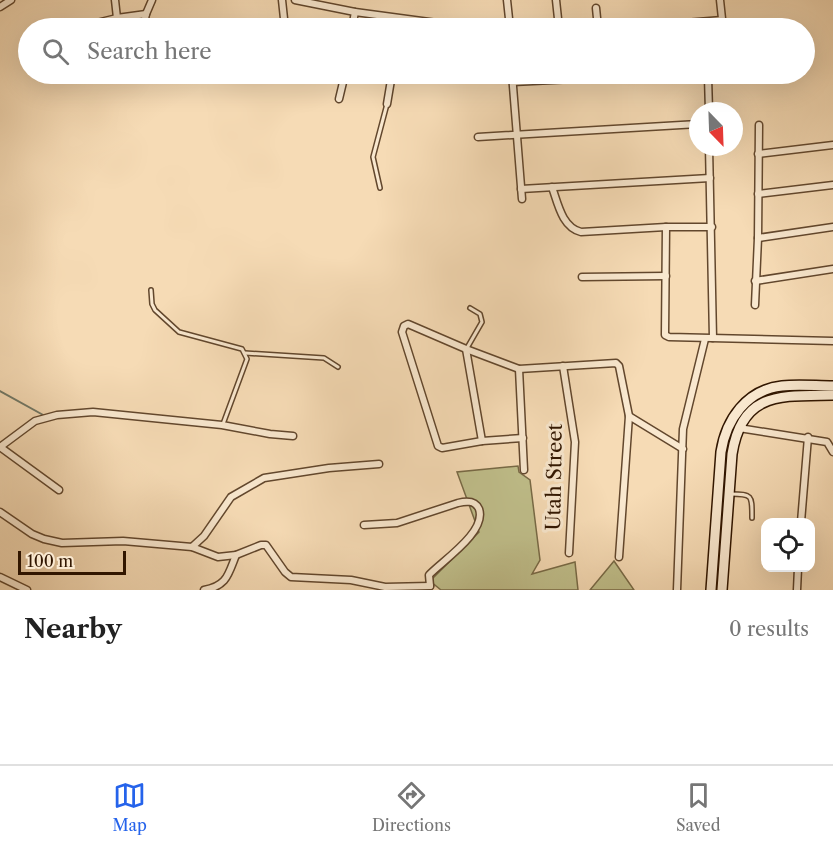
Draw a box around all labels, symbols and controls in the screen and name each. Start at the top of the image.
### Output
search box [18,18,815,84]
icon: search [39,35,72,68]
text: Search here [87,38,212,65]
north arrow [689,102,743,156]
street label: Utah Street [541,423,567,531]
map controls [761,518,815,572]
button: locate [761,518,815,572]
scale bar [18,548,126,576]
text: 100 m [27,551,73,571]
text: Nearby [24,613,122,645]
text: 0 results [729,617,809,641]
tab: Map [113,779,147,835]
tab: Directions [372,779,451,835]
tab: Saved [676,779,720,835]

